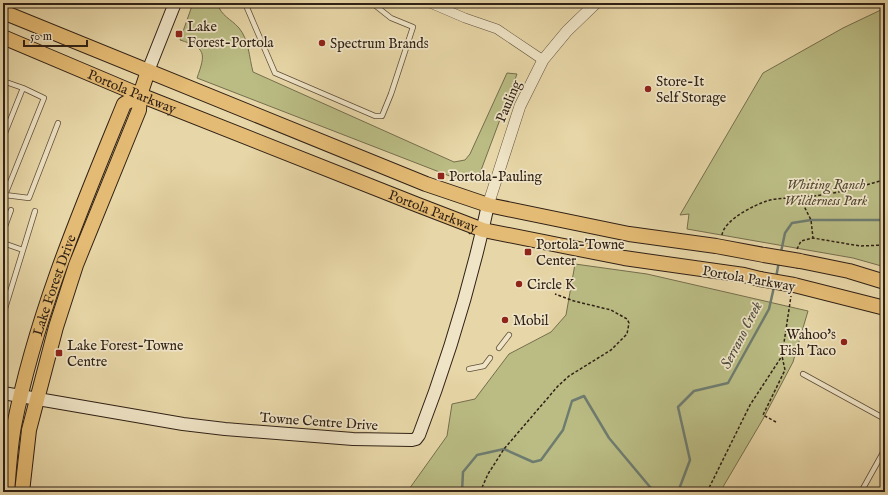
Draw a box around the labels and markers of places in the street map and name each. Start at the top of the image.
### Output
place label: Lake Forest-Portola [187,18,275,52]
marker: Lake Forest-Portola [174,29,184,39]
place label: Spectrum Brands [330,35,429,53]
marker: Spectrum Brands [317,38,327,48]
place label: Store-It Self Storage [656,73,727,107]
marker: Store-It Self Storage [643,84,653,94]
place label: Portola-Pauling [449,168,542,186]
marker: Portola-Pauling [436,171,446,181]
place label: Portola-Towne Center [536,236,625,270]
marker: Portola-Towne Center [523,247,533,257]
place label: Circle K [527,276,576,294]
marker: Circle K [514,279,524,289]
place label: Mobil [513,312,549,330]
marker: Mobil [500,315,510,325]
place label: Wahoo's Fish Taco [779,326,836,360]
place label: Lake Forest-Towne Centre [67,337,184,371]
marker: Wahoo's Fish Taco [839,337,849,347]
marker: Lake Forest-Towne Centre [54,348,64,358]

